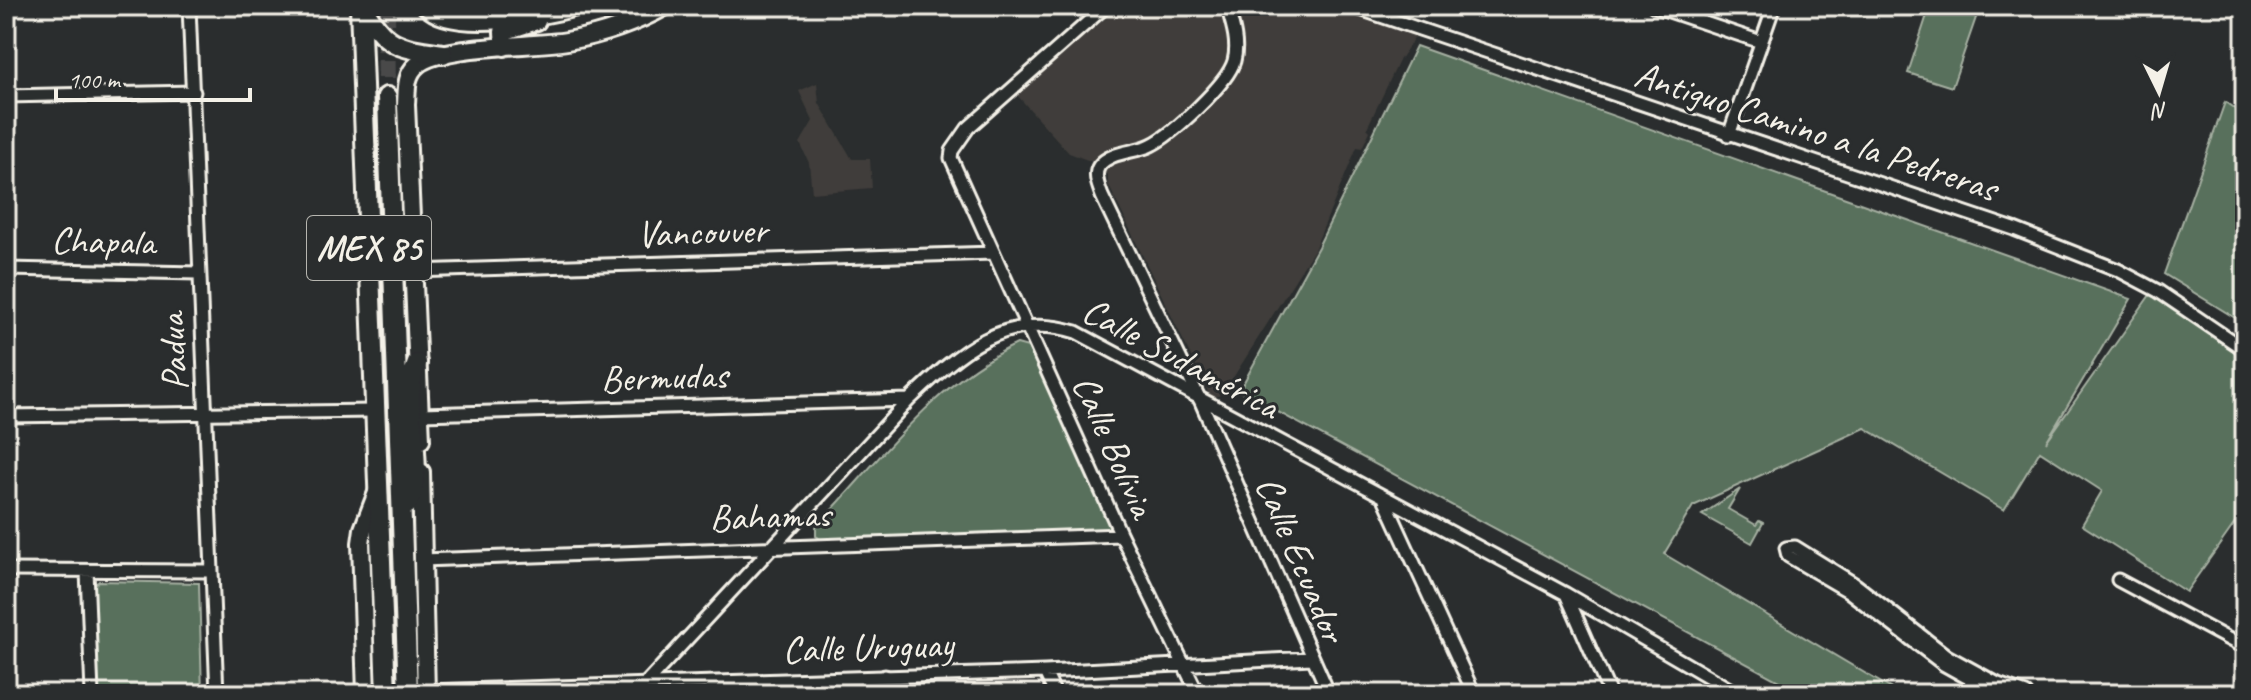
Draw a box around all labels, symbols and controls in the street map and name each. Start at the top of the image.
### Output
street label: Antiguo Camino a la Pedreras [1629,50,2007,213]
scale bar [56,52,250,102]
north arrow [2119,52,2199,132]
text: 100 m [68,65,122,95]
text: N [2149,96,2169,126]
street label: Vancouver [636,206,772,258]
road number: MEX 85 [307,216,431,280]
street label: Chapala [51,217,159,265]
street label: Calle Sudamérica [1075,287,1290,431]
street label: Padua [147,309,198,392]
street label: Bermudas [600,351,732,403]
street label: Calle Bolivia [1062,367,1168,528]
street label: Calle Ecuador [1245,469,1358,651]
street label: Bahamas [709,490,834,542]
street label: Calle Uruguay [782,620,957,673]

